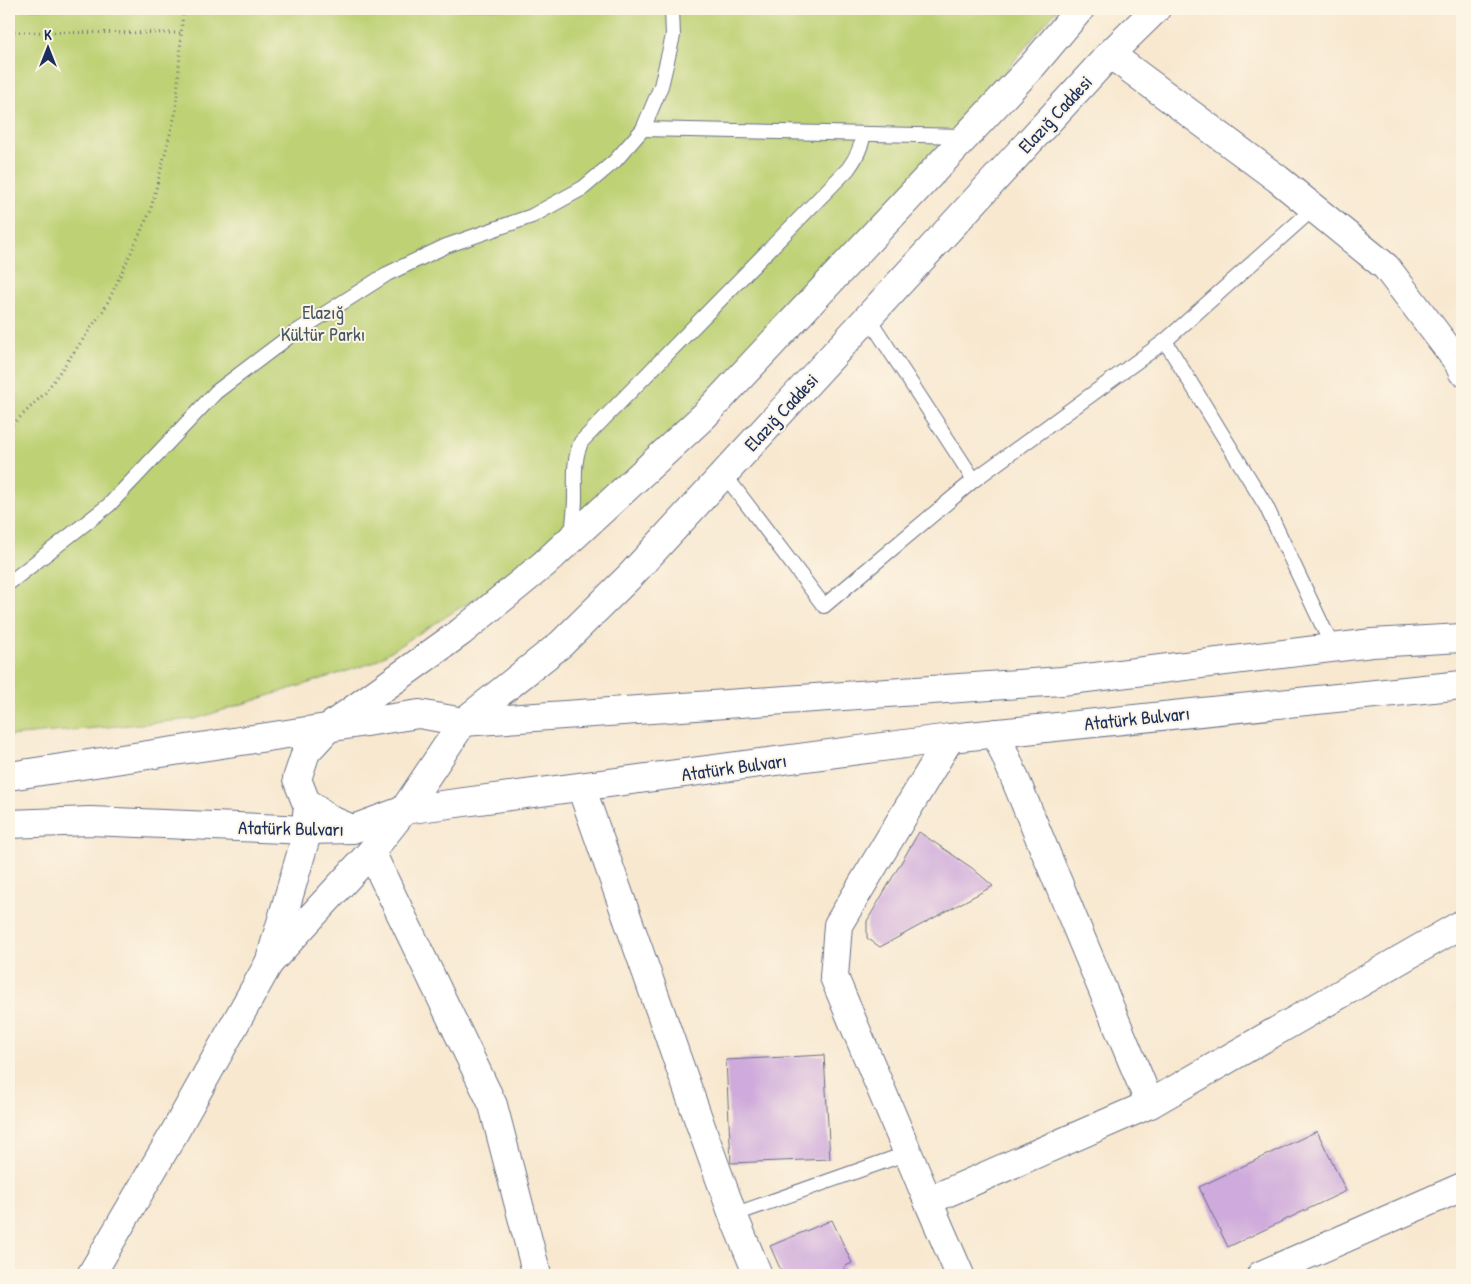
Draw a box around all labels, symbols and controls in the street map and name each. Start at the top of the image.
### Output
north arrow [22,22,72,72]
text: K [44,25,52,44]
street label: Elazığ Caddesi [1012,69,1098,159]
park label: Elazığ Kültür Parkı [281,299,365,347]
street label: Elazığ Caddesi [738,367,824,457]
street label: Atatürk Bulvarı [1083,700,1191,736]
street label: Atatürk Bulvarı [680,747,788,787]
street label: Atatürk Bulvarı [238,814,344,842]

